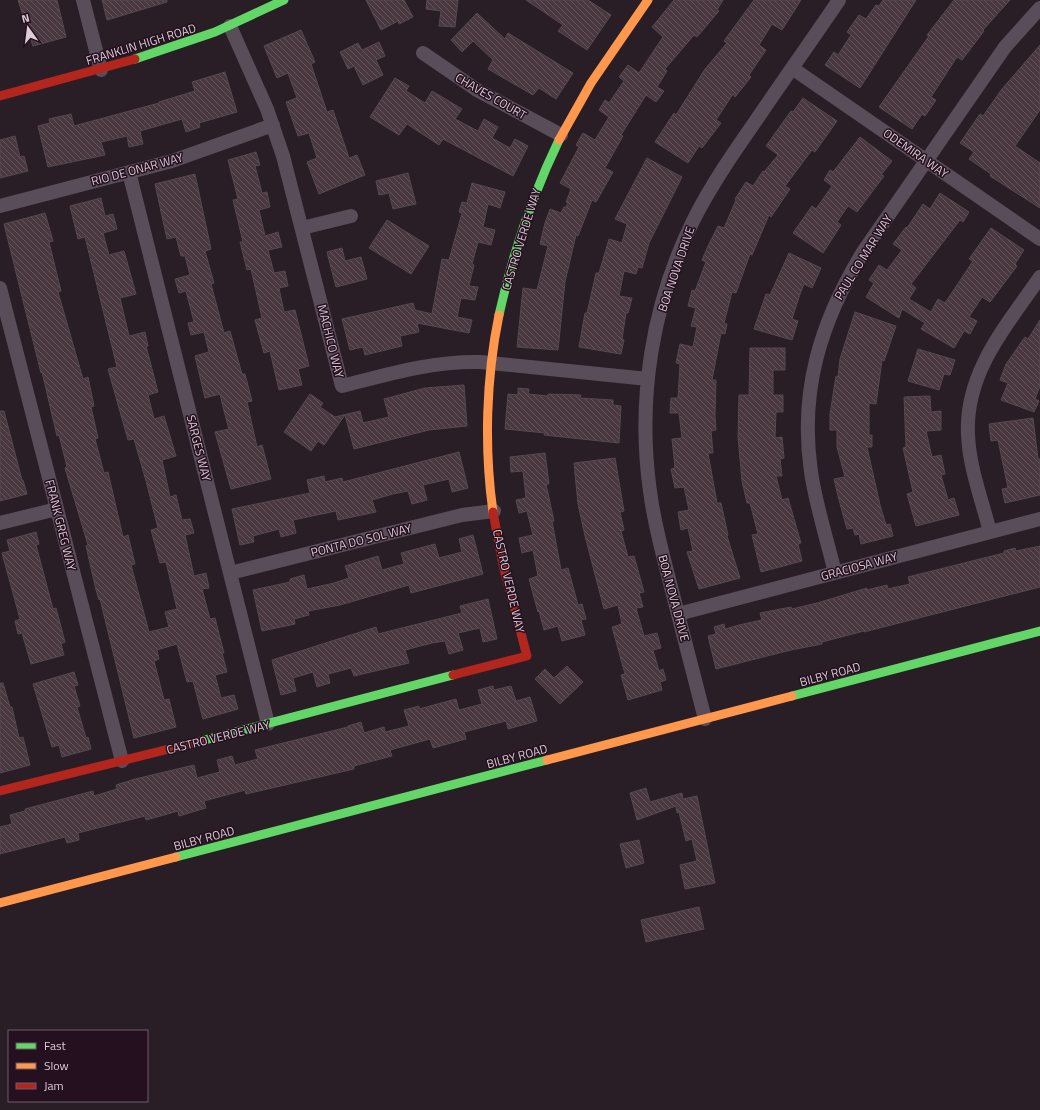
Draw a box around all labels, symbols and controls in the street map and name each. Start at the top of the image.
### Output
north arrow [8,8,48,48]
text: N [20,10,31,27]
street label: FRANKLIN HIGH ROAD [84,18,199,70]
street label: CHAVES COURT [452,68,531,125]
street label: ODEMIRA WAY [879,123,953,183]
street label: RIO DE ONAR WAY [89,147,186,190]
street label: CASTRO VERDE WAY [496,185,546,292]
street label: PAUL CO MAR WAY [829,210,897,303]
street label: BOA NOVA DRIVE [653,223,700,314]
street label: MACHICO WAY [313,302,349,380]
street label: SARGES WAY [182,413,217,484]
street label: FRANK GREG WAY [41,478,82,573]
street label: PONTA DO SOL WAY [309,518,414,562]
street label: CASTRO VERDE WAY [488,527,530,635]
street label: GRACIOSA WAY [819,547,900,585]
street label: BOA NOVA DRIVE [653,553,695,644]
street label: BILBY ROAD [797,657,863,691]
street label: CASTRO VERDE WAY [164,715,272,759]
street label: BILBY ROAD [484,739,550,773]
street label: BILBY ROAD [171,821,237,855]
legend [8,1030,148,1102]
text: Fast [44,1036,67,1055]
text: Slow [44,1056,69,1075]
text: Jam [44,1076,64,1095]

